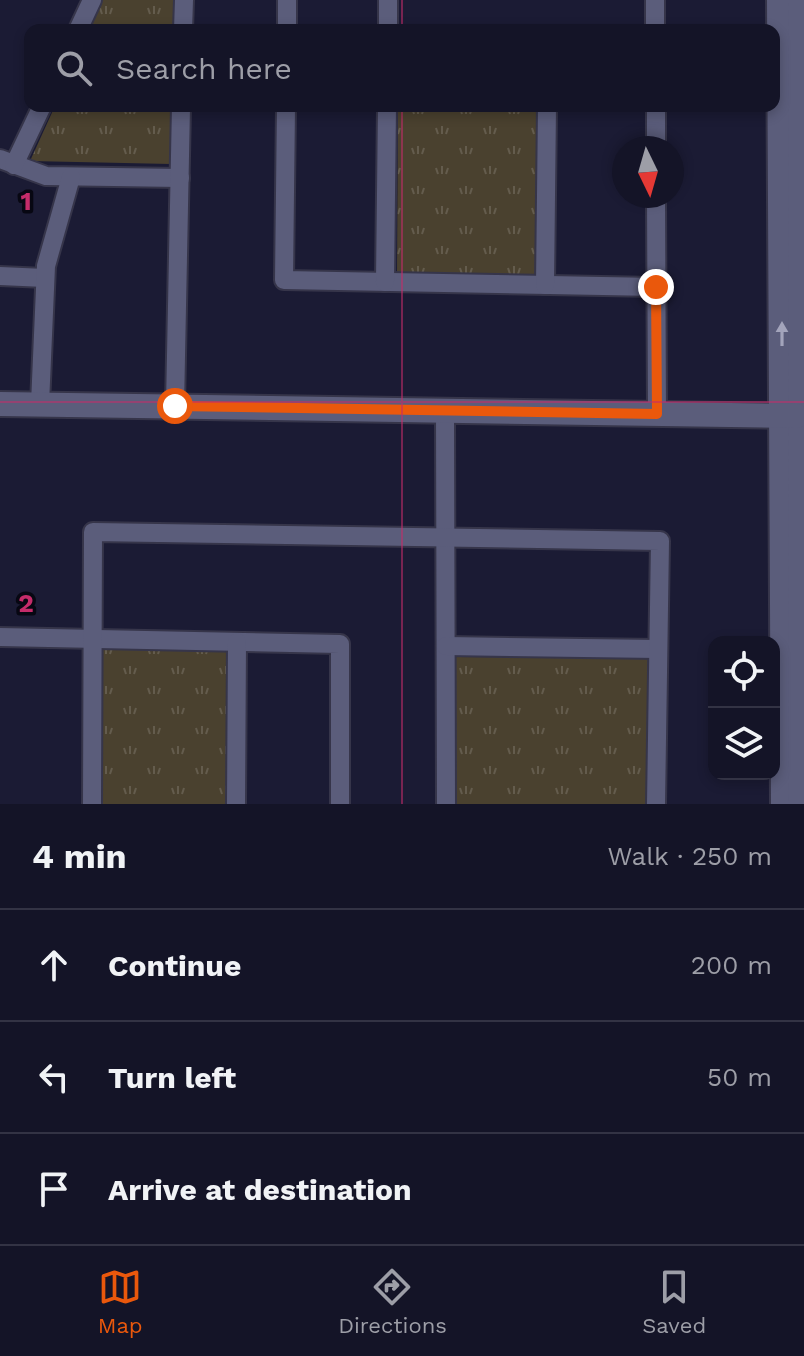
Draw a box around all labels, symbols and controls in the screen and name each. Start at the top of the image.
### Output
search box [24,24,780,112]
icon: search [52,46,96,90]
text: Search here [116,51,292,86]
north arrow [612,136,684,208]
text: 1 [20,186,32,216]
route end [638,269,674,305]
one-way arrow [776,321,788,346]
route start [157,388,193,424]
text: 2 [18,588,34,618]
map controls [708,636,780,780]
button: locate [708,636,780,708]
button: layers [708,708,780,780]
text: 4 min [32,836,127,876]
text: Walk · 250 m [607,841,772,871]
icon: ahead [32,943,76,987]
text: Continue [108,948,241,983]
text: 200 m [691,950,772,980]
icon: left [32,1055,76,1099]
text: Turn left [108,1060,236,1095]
text: 50 m [707,1062,772,1092]
icon: arrive [32,1167,76,1211]
text: Arrive at destination [108,1172,412,1207]
tab: Map [98,1265,143,1338]
tab: Directions [338,1265,447,1338]
tab: Saved [642,1265,706,1338]

